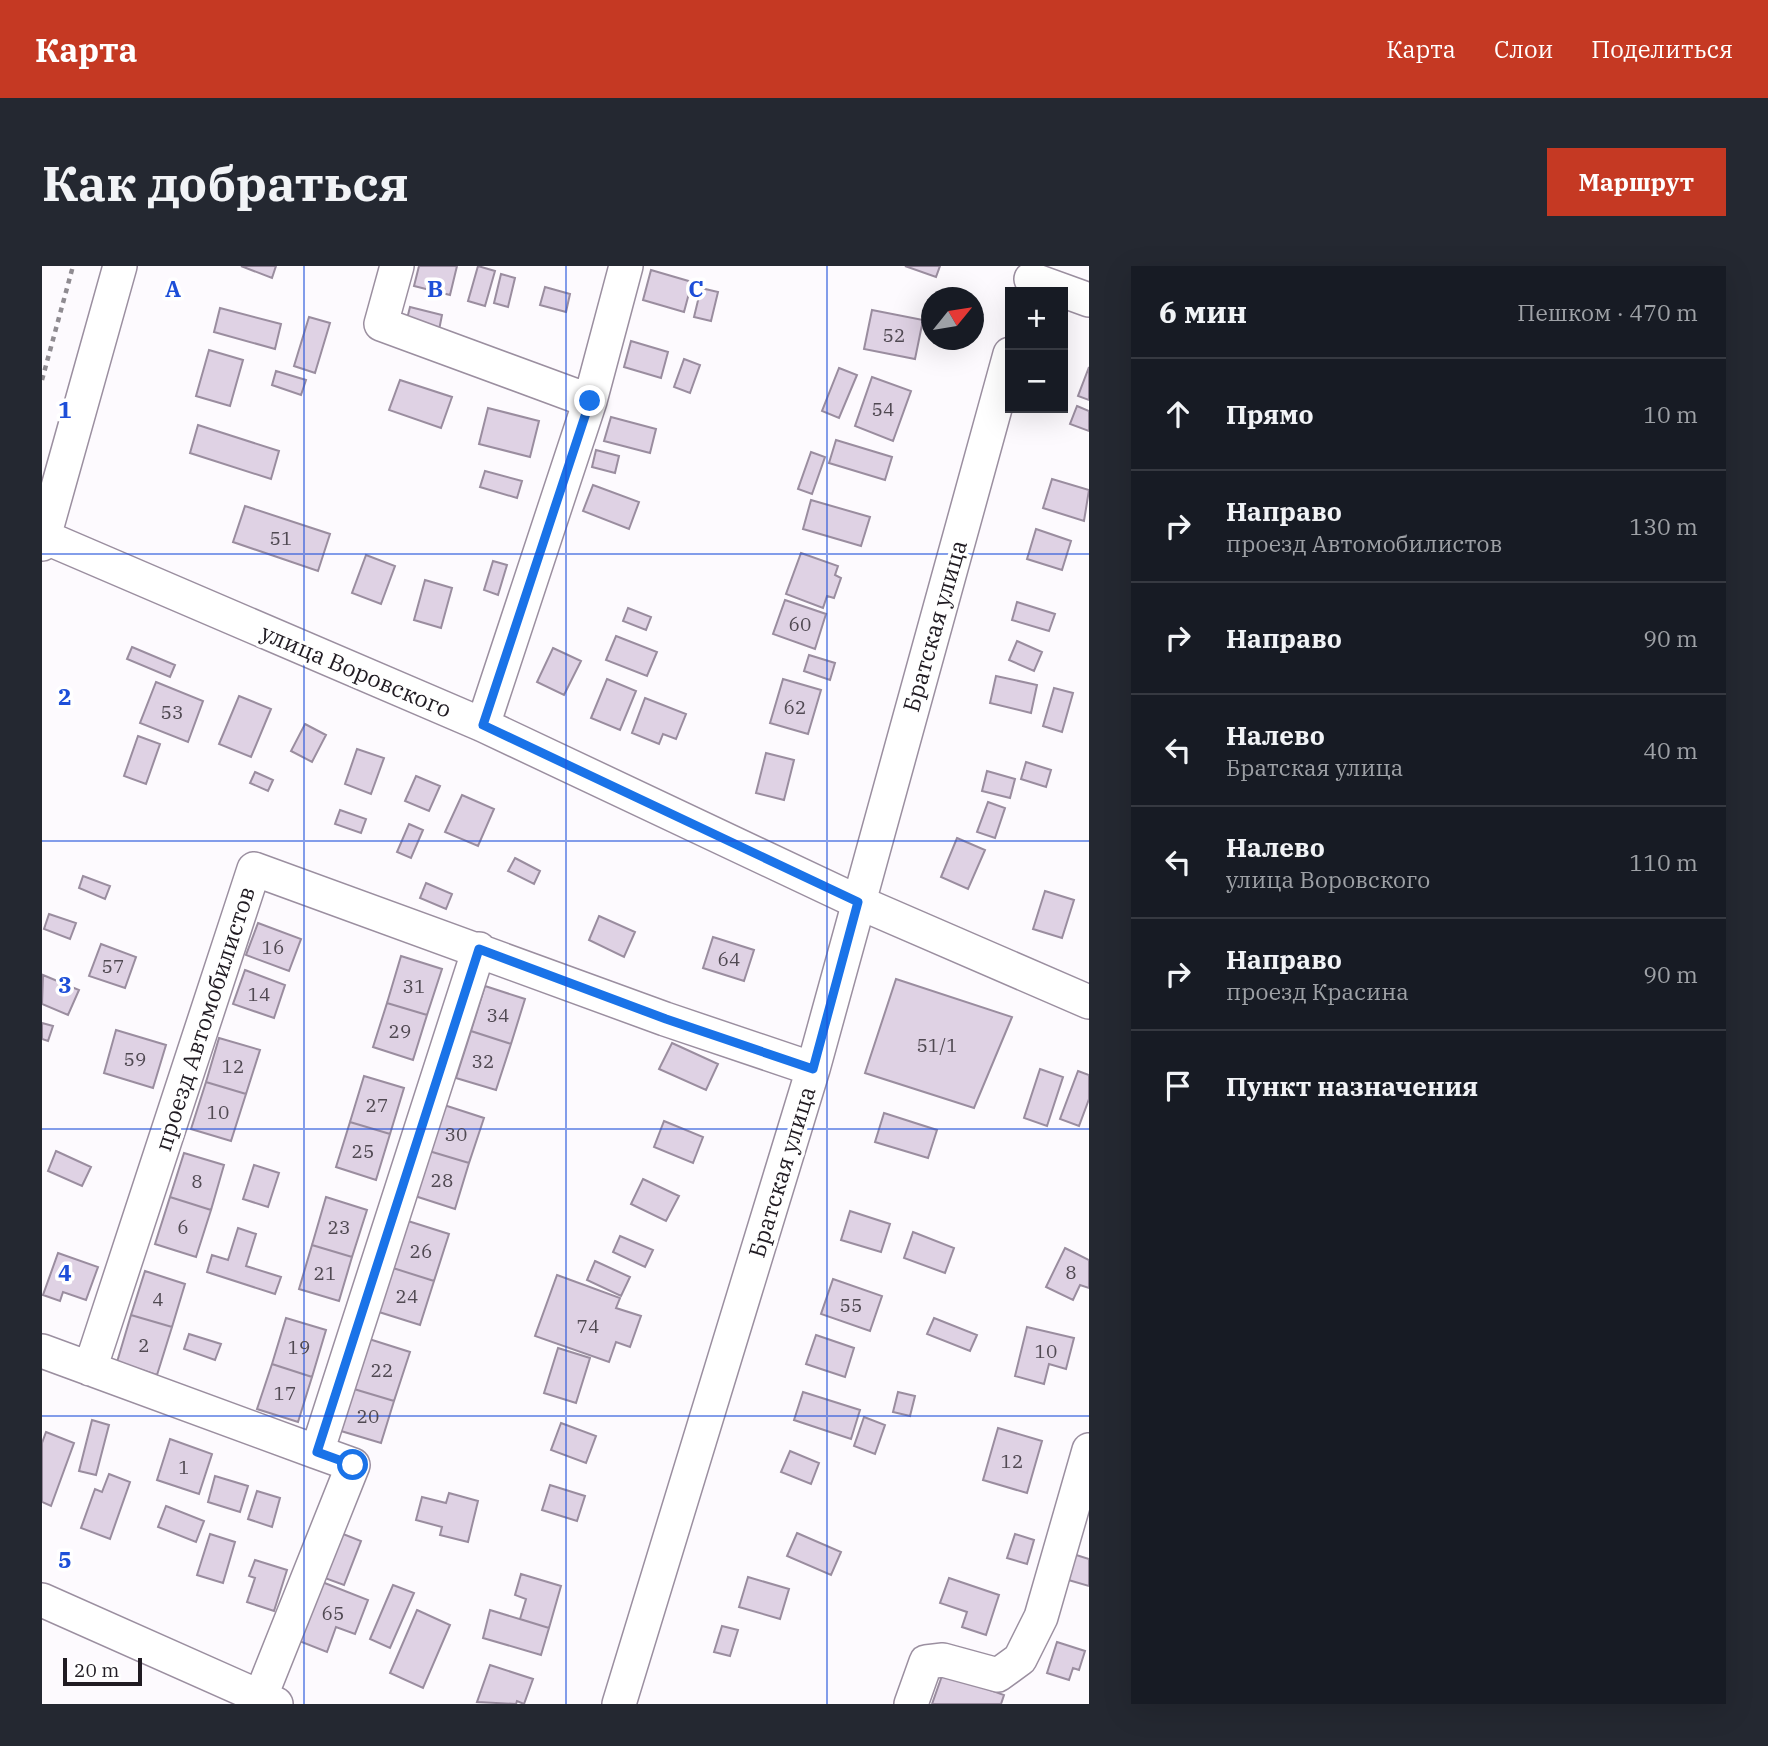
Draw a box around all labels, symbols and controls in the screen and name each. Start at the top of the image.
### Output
text: Карта [35,28,138,71]
text: Карта [1386,33,1456,65]
text: Слои [1494,33,1553,65]
text: Поделиться [1591,33,1733,65]
button: Маршрут [1547,148,1726,216]
text: Как добраться [42,151,409,214]
text: A [165,273,181,303]
text: B [427,273,443,303]
text: C [688,273,704,303]
north arrow [921,287,984,350]
map controls [1005,287,1068,413]
button: + [1005,287,1068,350]
text: 6 мин [1159,292,1247,331]
text: Пешком · 470 m [1517,297,1698,327]
house number: 52 [883,323,905,347]
button: − [1005,350,1068,413]
route end [574,385,605,416]
text: 1 [58,394,72,424]
icon: ahead [1159,395,1197,433]
house number: 54 [872,397,894,421]
text: Прямо [1226,397,1314,431]
text: 10 m [1643,399,1698,429]
text: Направо [1226,494,1342,528]
icon: right [1159,507,1197,545]
text: 130 m [1629,511,1698,541]
house number: 51 [270,526,292,550]
text: проезд Автомобилистов [1226,528,1502,558]
street label: Братская улица [895,536,973,715]
house number: 60 [789,612,811,636]
street label: улица Воровского [257,616,456,724]
icon: right [1159,619,1197,657]
text: Направо [1226,621,1342,655]
text: 90 m [1643,623,1698,653]
text: 2 [58,681,72,711]
house number: 62 [784,695,806,719]
house number: 53 [161,700,183,724]
text: Налево [1226,718,1325,752]
icon: left [1159,731,1197,769]
text: 40 m [1643,735,1698,765]
text: Братская улица [1226,752,1403,782]
text: Налево [1226,830,1325,864]
icon: left [1159,843,1197,881]
text: 110 m [1629,847,1698,877]
text: улица Воровского [1226,864,1430,894]
street label: проезд Автомобилистов [147,883,261,1155]
house number: 16 [262,935,284,959]
text: Направо [1226,942,1342,976]
house number: 64 [718,947,740,971]
house number: 57 [102,954,124,978]
icon: right [1159,955,1197,993]
text: 90 m [1643,959,1698,989]
text: 3 [58,969,72,999]
house number: 31 [403,974,425,998]
text: проезд Красина [1226,976,1409,1006]
house number: 14 [248,982,270,1006]
house number: 34 [487,1003,509,1027]
house number: 29 [389,1019,411,1043]
house number: 51/1 [916,1033,958,1057]
house number: 59 [124,1047,146,1071]
house number: 32 [472,1049,494,1073]
house number: 12 [222,1054,244,1078]
icon: arrive [1159,1067,1197,1105]
text: Пункт назначения [1226,1069,1478,1103]
street label: Братская улица [741,1083,821,1261]
house number: 27 [366,1093,388,1117]
house number: 10 [207,1100,229,1124]
house number: 30 [445,1122,467,1146]
house number: 25 [352,1139,374,1163]
house number: 28 [431,1168,453,1192]
house number: 8 [191,1169,203,1193]
house number: 6 [177,1215,189,1239]
house number: 23 [328,1215,350,1239]
house number: 26 [410,1239,432,1263]
text: 4 [58,1257,72,1287]
house number: 8 [1065,1260,1077,1284]
house number: 21 [314,1261,336,1285]
house number: 24 [396,1284,418,1308]
house number: 4 [152,1287,164,1311]
house number: 55 [840,1293,862,1317]
house number: 74 [577,1314,599,1338]
house number: 2 [138,1333,150,1357]
house number: 19 [288,1335,310,1359]
house number: 10 [1035,1339,1057,1363]
house number: 22 [371,1358,393,1382]
house number: 17 [274,1381,296,1405]
house number: 20 [357,1404,379,1428]
route start [337,1449,368,1480]
house number: 12 [1001,1449,1023,1473]
house number: 1 [178,1455,190,1479]
text: 5 [58,1544,72,1574]
house number: 65 [322,1601,344,1625]
scale bar [63,1655,142,1687]
text: 20 m [74,1658,119,1682]

